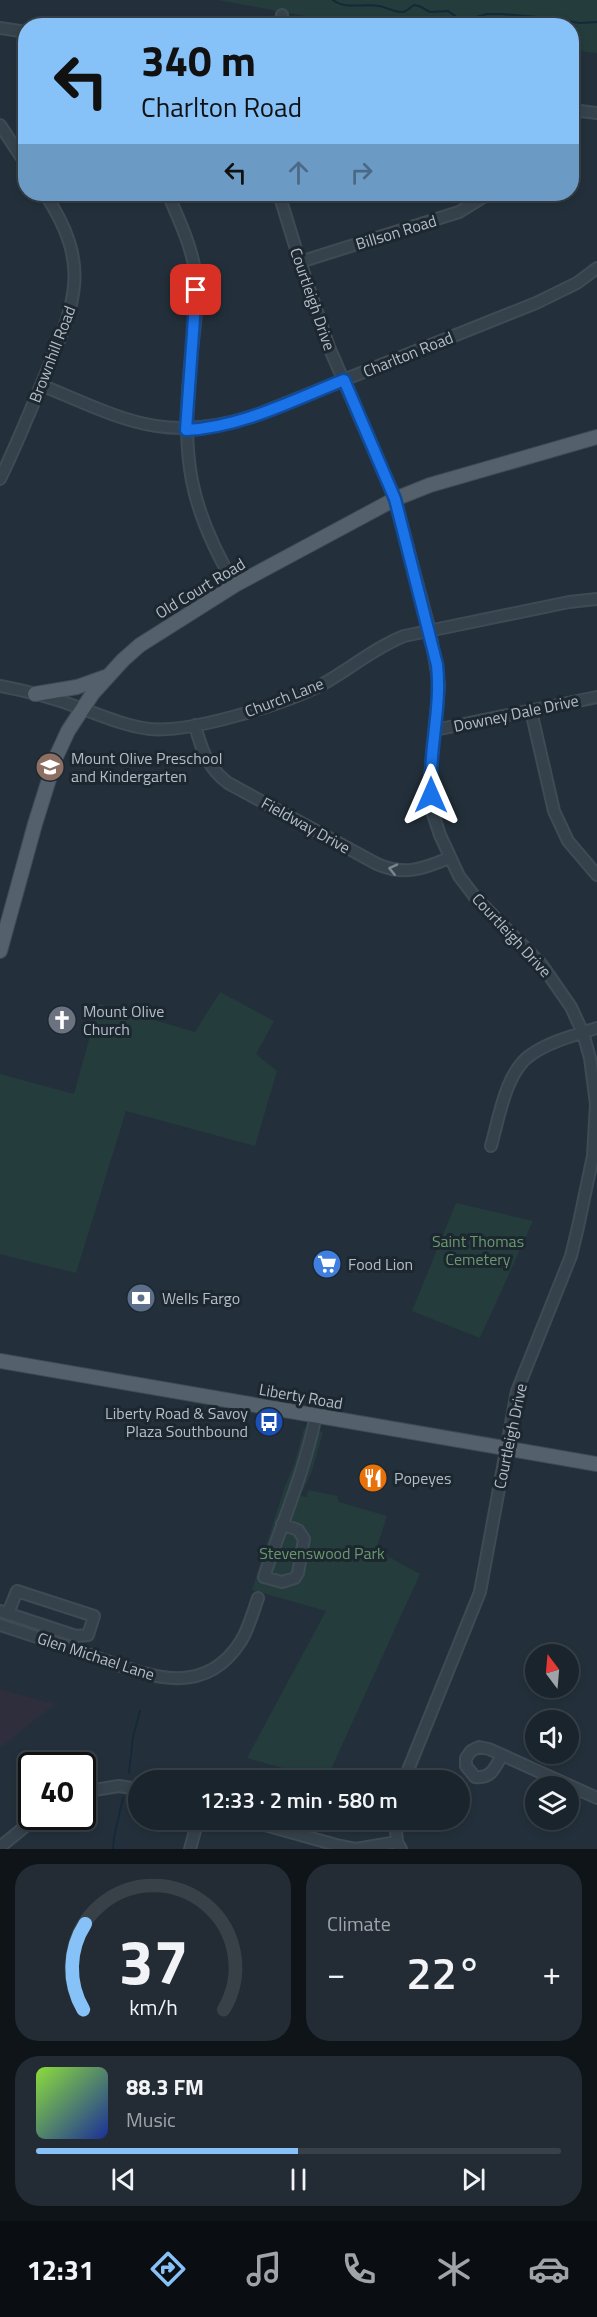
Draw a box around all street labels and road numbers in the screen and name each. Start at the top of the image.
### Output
street label: Billson Road [353,208,439,256]
street label: Courtleigh Drive [284,244,342,354]
street label: Brownhill Road [23,302,81,406]
street label: Charlton Road [359,325,457,383]
street label: Old Court Road [151,552,249,624]
street label: Church Lane [241,671,327,723]
street label: Downey Dale Drive [451,688,581,738]
street label: Fieldway Drive [257,791,355,859]
street label: Courtleigh Drive [467,888,557,982]
street label: Liberty Road [257,1377,345,1415]
street label: Courtleigh Drive [487,1381,533,1491]
street label: Glen Michael Lane [34,1626,158,1686]

